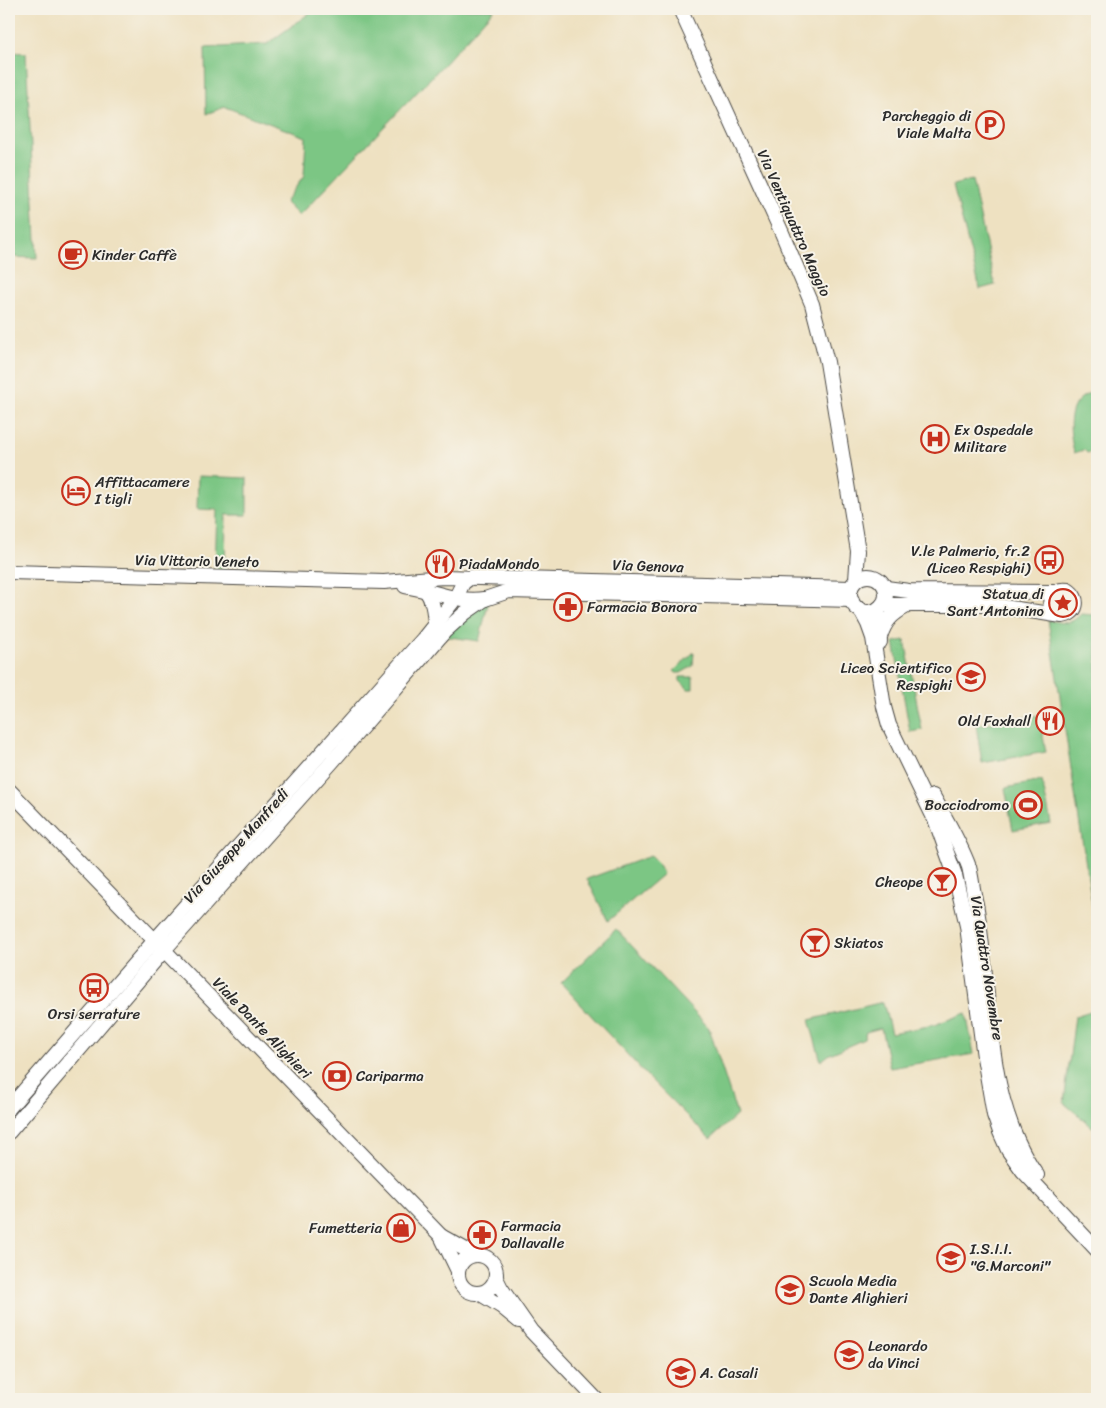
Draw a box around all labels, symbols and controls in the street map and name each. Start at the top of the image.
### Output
place label: Parcheggio di Viale Malta [882,103,972,146]
parking icon: Parcheggio di Viale Malta [975,110,1005,140]
street label: Via Ventiquattro Maggio [750,145,838,301]
cafe icon: Kinder Caffè [58,240,88,270]
place label: Kinder Caffè [92,242,177,268]
place label: Ex Ospedale Militare [954,417,1033,460]
hospital icon: Ex Ospedale Militare [920,424,950,454]
place label: Affittacamere I tigli [94,469,190,512]
hotel icon: Affittacamere I tigli [61,476,91,506]
place label: V.le Palmerio, fr.2 (Liceo Respighi) [911,538,1031,581]
bus stop icon: V.le Palmerio, fr.2 (Liceo Respighi) [1034,545,1064,575]
street label: Via Vittorio Veneto [135,547,260,575]
restaurant icon: PiadaMondo [425,549,455,579]
place label: PiadaMondo [459,551,540,577]
street label: Via Genova [612,552,685,580]
place label: Statua di Sant'Antonino [947,581,1045,624]
place icon: Statua di Sant'Antonino [1048,588,1078,618]
pharmacy icon: Farmacia Bonora [553,592,583,622]
place label: Farmacia Bonora [587,594,698,620]
place label: Liceo Scientifico Respighi [841,655,953,698]
school or university icon: Liceo Scientifico Respighi [956,662,986,692]
restaurant icon: Old Faxhall [1035,706,1065,736]
place label: Old Faxhall [958,708,1032,734]
street label: Via Giuseppe Manfredi [177,782,296,910]
sports icon: Bocciodromo [1013,790,1043,820]
place label: Bocciodromo [925,792,1009,818]
bar icon: Cheope [927,867,957,897]
place label: Cheope [875,869,923,895]
street label: Via Quattro Novembre [963,894,1011,1042]
bar icon: Skiatos [800,928,830,958]
place label: Skiatos [834,930,884,956]
street label: Viale Dante Alighieri [206,971,319,1086]
bus stop icon: Orsi serrature [79,973,109,1003]
place label: Orsi serrature [48,1001,141,1027]
bank icon: Cariparma [322,1061,352,1091]
place label: Cariparma [356,1063,424,1089]
shop icon: Fumetteria [386,1213,416,1243]
place label: Farmacia Dallavalle [501,1213,565,1256]
place label: Fumetteria [309,1215,382,1241]
pharmacy icon: Farmacia Dallavalle [467,1220,497,1250]
place label: I.S.I.I. "G.Marconi" [969,1236,1051,1279]
school or university icon: I.S.I.I. "G.Marconi" [936,1243,966,1273]
place label: Scuola Media Dante Alighieri [809,1268,908,1311]
school or university icon: Scuola Media Dante Alighieri [775,1275,805,1305]
place label: Leonardo da Vinci [868,1333,928,1376]
school or university icon: Leonardo da Vinci [834,1340,864,1370]
school or university icon: A. Casali [666,1358,696,1388]
place label: A. Casali [699,1360,759,1386]

